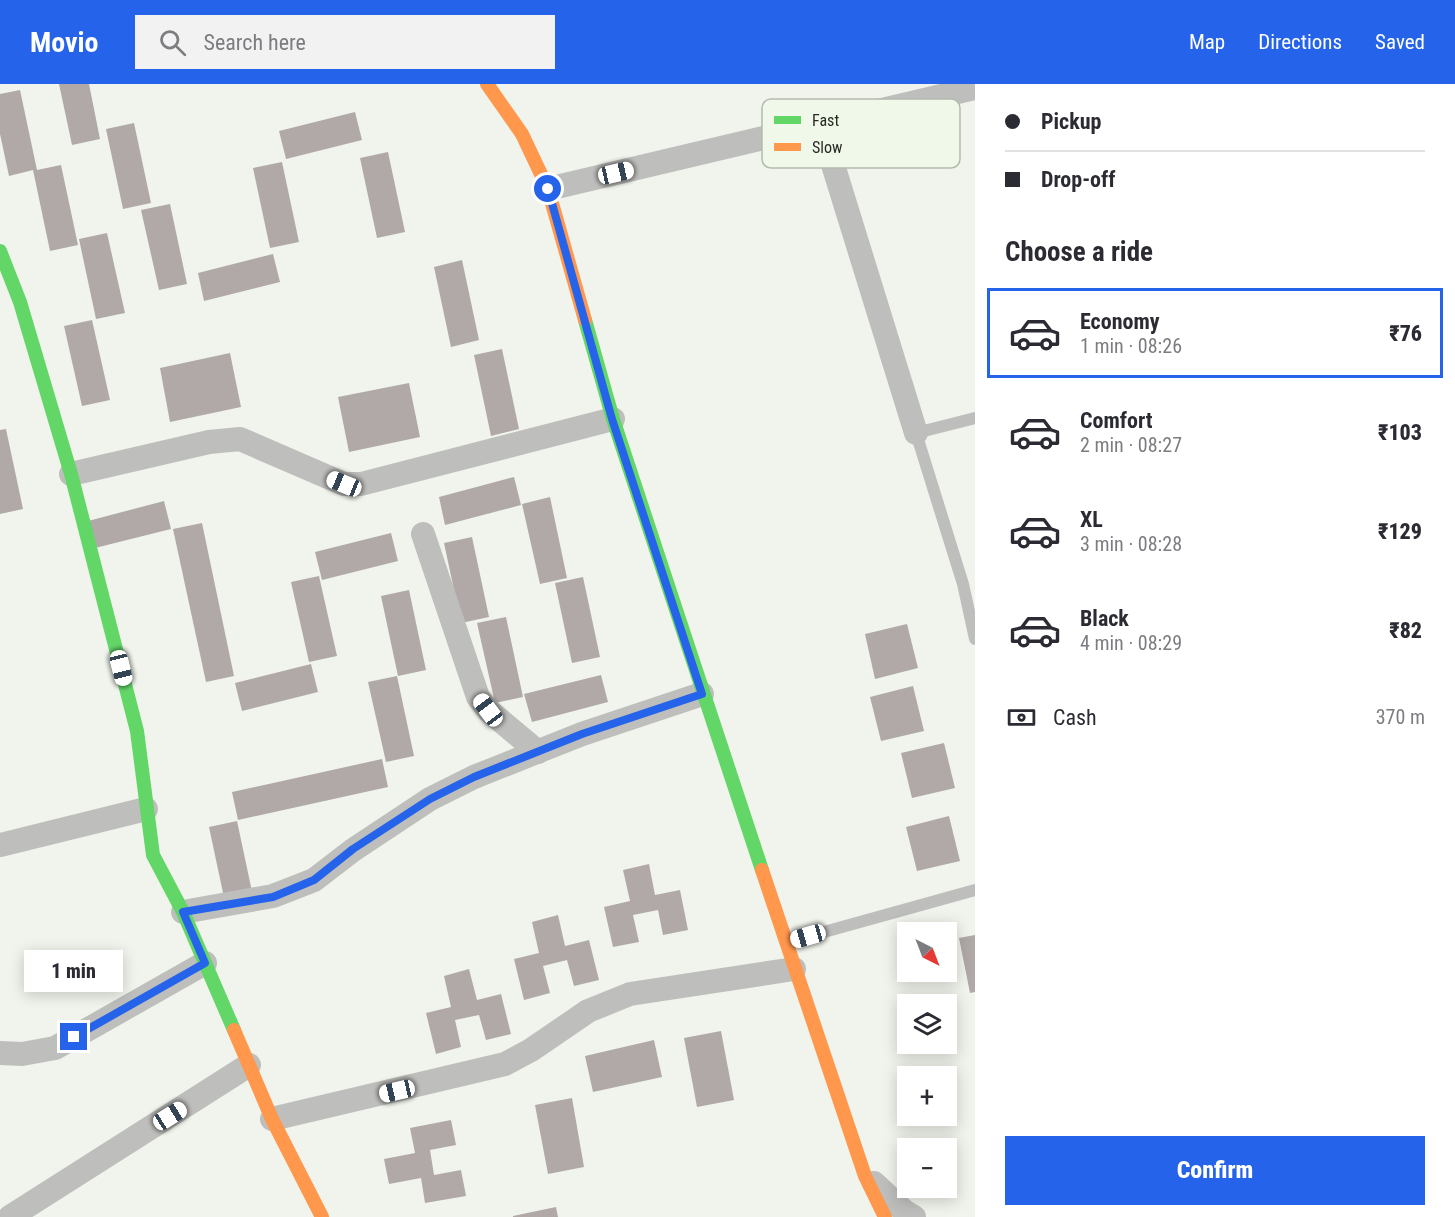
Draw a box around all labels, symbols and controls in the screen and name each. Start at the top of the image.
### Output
search box [135,15,555,69]
text: Movio [30,26,99,59]
icon: search [156,26,189,59]
text: Search here [204,30,306,55]
text: Map [1189,30,1225,54]
text: Directions [1258,30,1342,54]
text: Saved [1375,30,1425,54]
legend [762,99,960,168]
text: Pickup [1041,109,1101,134]
text: Fast [812,111,839,130]
text: Slow [812,138,842,157]
car [596,160,636,186]
text: Drop-off [1041,167,1115,192]
route start [534,175,561,202]
text: Choose a ride [1005,236,1153,268]
icon: car [1008,306,1062,360]
text: Economy [1080,309,1160,334]
text: ₹76 [1389,321,1422,346]
text: 1 min · 08:26 [1080,334,1182,358]
icon: car [1008,405,1062,459]
text: Comfort [1080,408,1153,433]
text: ₹103 [1378,420,1422,445]
text: 2 min · 08:27 [1080,433,1182,457]
car [324,469,364,499]
icon: car [1008,504,1062,558]
text: XL [1080,507,1103,532]
text: ₹129 [1378,519,1422,544]
text: 3 min · 08:28 [1080,532,1182,556]
icon: car [1008,603,1062,657]
text: Black [1080,606,1129,631]
text: ₹82 [1389,618,1422,643]
text: 4 min · 08:29 [1080,631,1182,655]
car [108,648,134,688]
car [470,690,506,730]
icon: cash [1005,701,1038,734]
text: Cash [1053,705,1097,730]
text: 370 m [1376,705,1425,729]
car [788,922,828,950]
north arrow [897,922,957,982]
map controls [897,922,957,1198]
callout: 1 min [25,950,124,992]
text: 1 min [51,959,96,983]
button: layers [897,994,957,1054]
route end [60,1023,87,1050]
button: + [897,1066,957,1126]
car [377,1078,417,1104]
car [150,1099,190,1133]
button: Confirm [1005,1136,1425,1205]
button: − [897,1138,957,1198]

